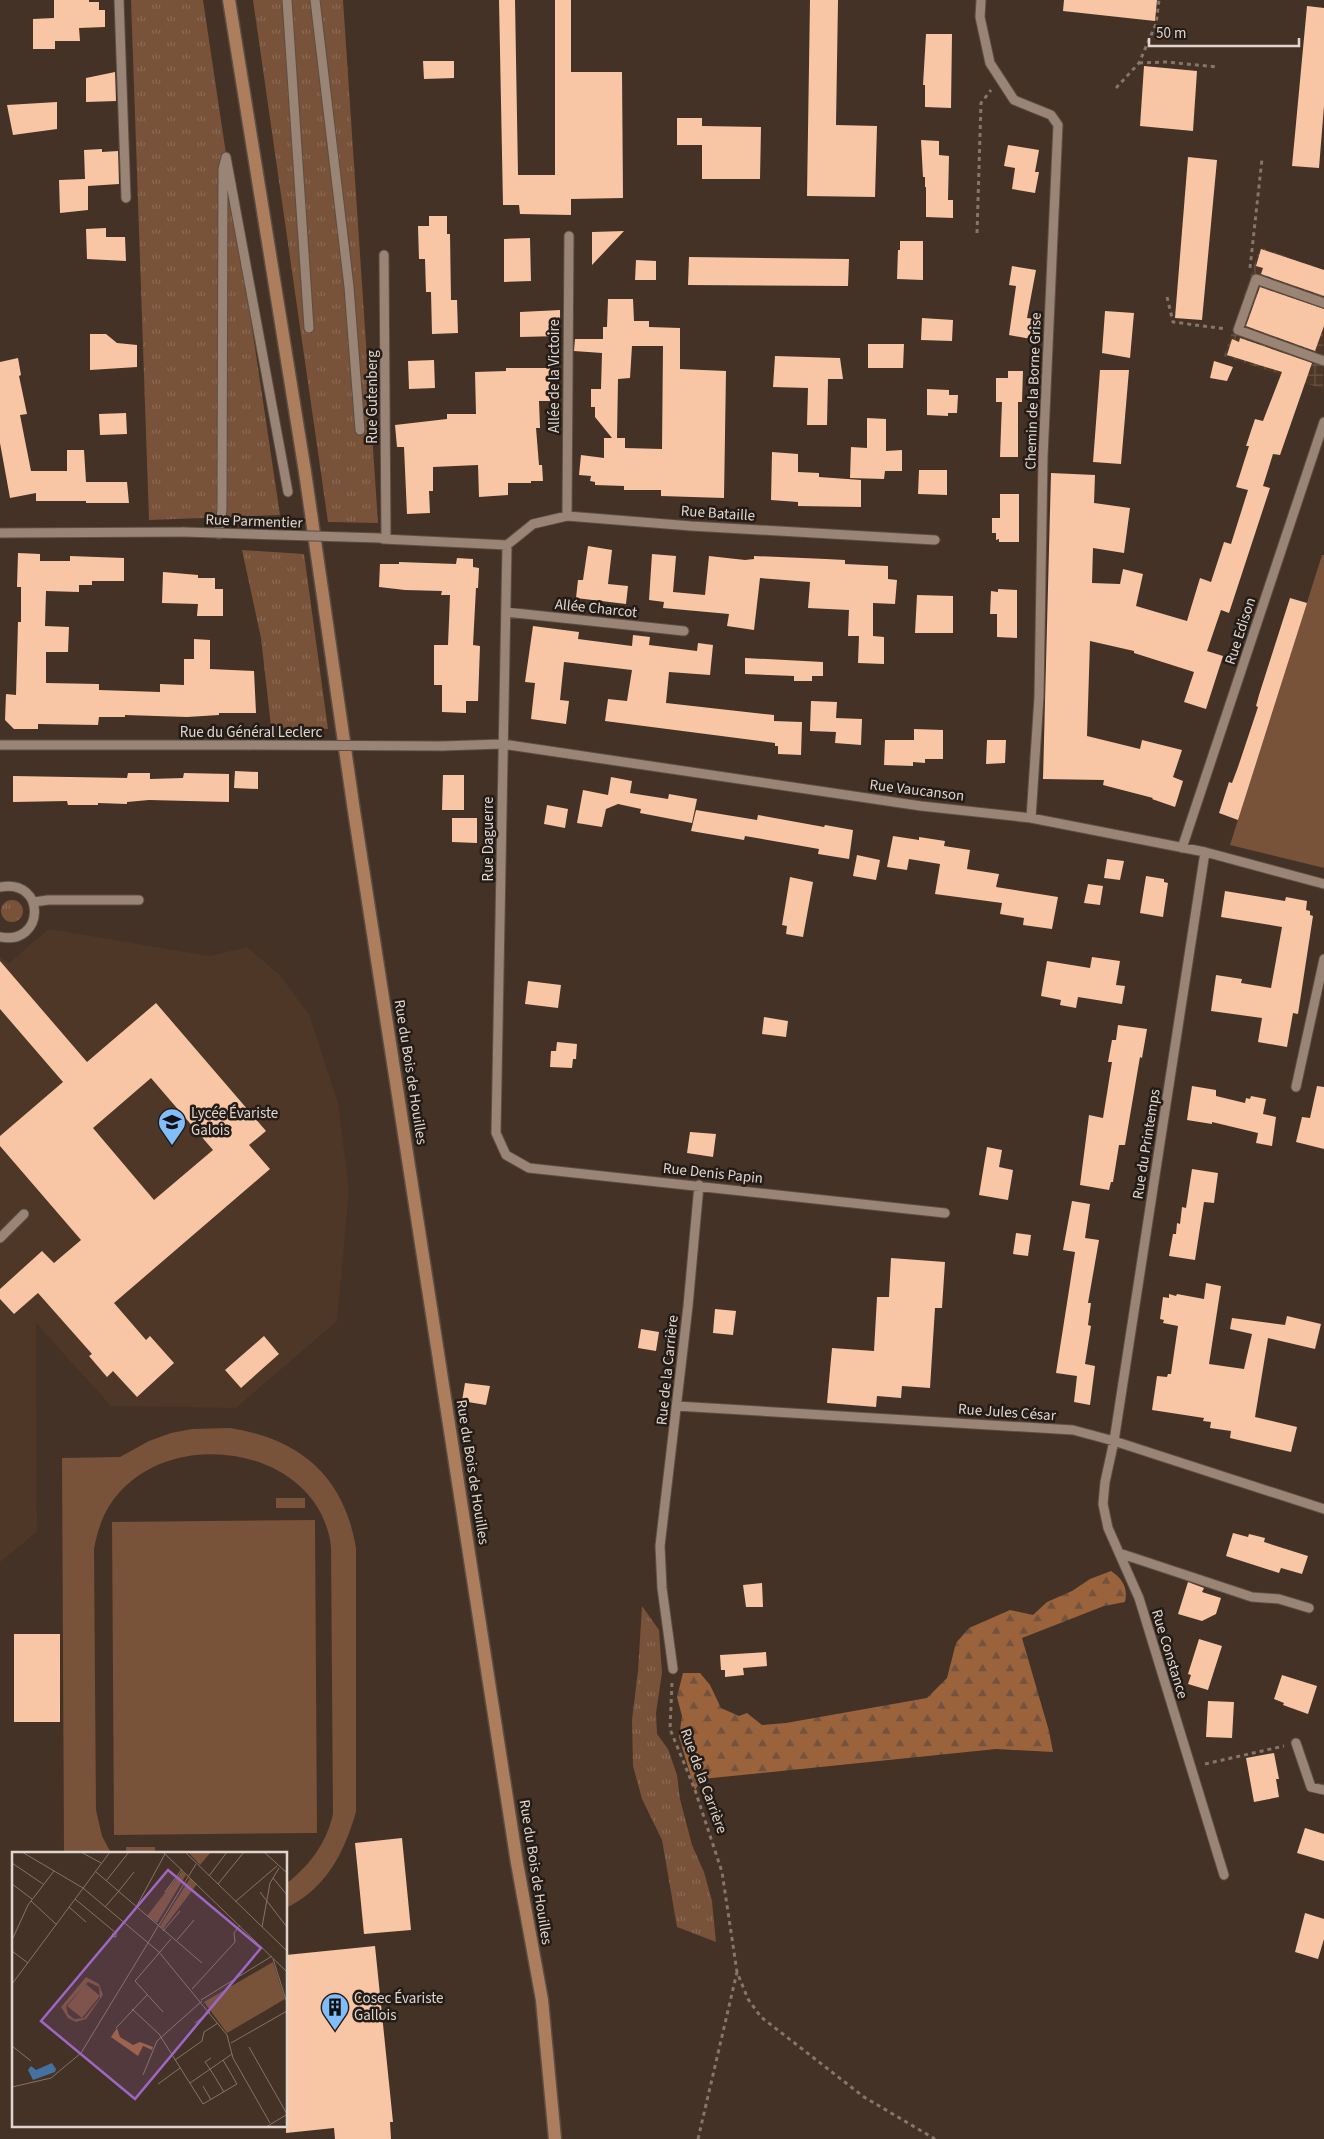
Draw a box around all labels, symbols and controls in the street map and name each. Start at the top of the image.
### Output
scale bar [1149,15,1299,47]
text: 50 m [1156,23,1186,44]
street label: Chemin de la Borne Grise [1020,312,1047,470]
street label: Allée de la Victoire [544,319,565,433]
street label: Rue Gutenberg [362,350,383,444]
street label: Rue Bataille [680,500,756,527]
street label: Rue Parmentier [205,509,304,534]
street label: Allée Charcot [554,594,638,623]
street label: Rue Edison [1220,595,1261,667]
street label: Rue du Général Leclerc [180,722,323,743]
street label: Rue Vaucanson [868,774,966,807]
street label: Rue Daguerre [478,797,499,881]
street label: Rue du Bois de Houilles [389,998,432,1146]
street label: Rue du Printemps [1127,1087,1166,1201]
place label: Lycée Évariste Galois [191,1103,278,1141]
school or university icon: Lycée Évariste Galois [157,1107,187,1146]
street label: Rue Denis Papin [662,1158,764,1189]
street label: Rue de la Carrière [651,1314,684,1426]
street label: Rue du Bois de Houilles [451,1398,494,1546]
street label: Rue Jules César [957,1399,1057,1426]
street label: Rue Constance [1146,1607,1193,1701]
street label: Rue de la Carrière [675,1726,732,1837]
street label: Rue du Bois de Houilles [514,1798,557,1946]
inset map [12,1852,288,2126]
place label: Cosec Évariste Gallois [354,1988,443,2026]
building icon: Cosec Évariste Gallois [320,1992,350,2031]

